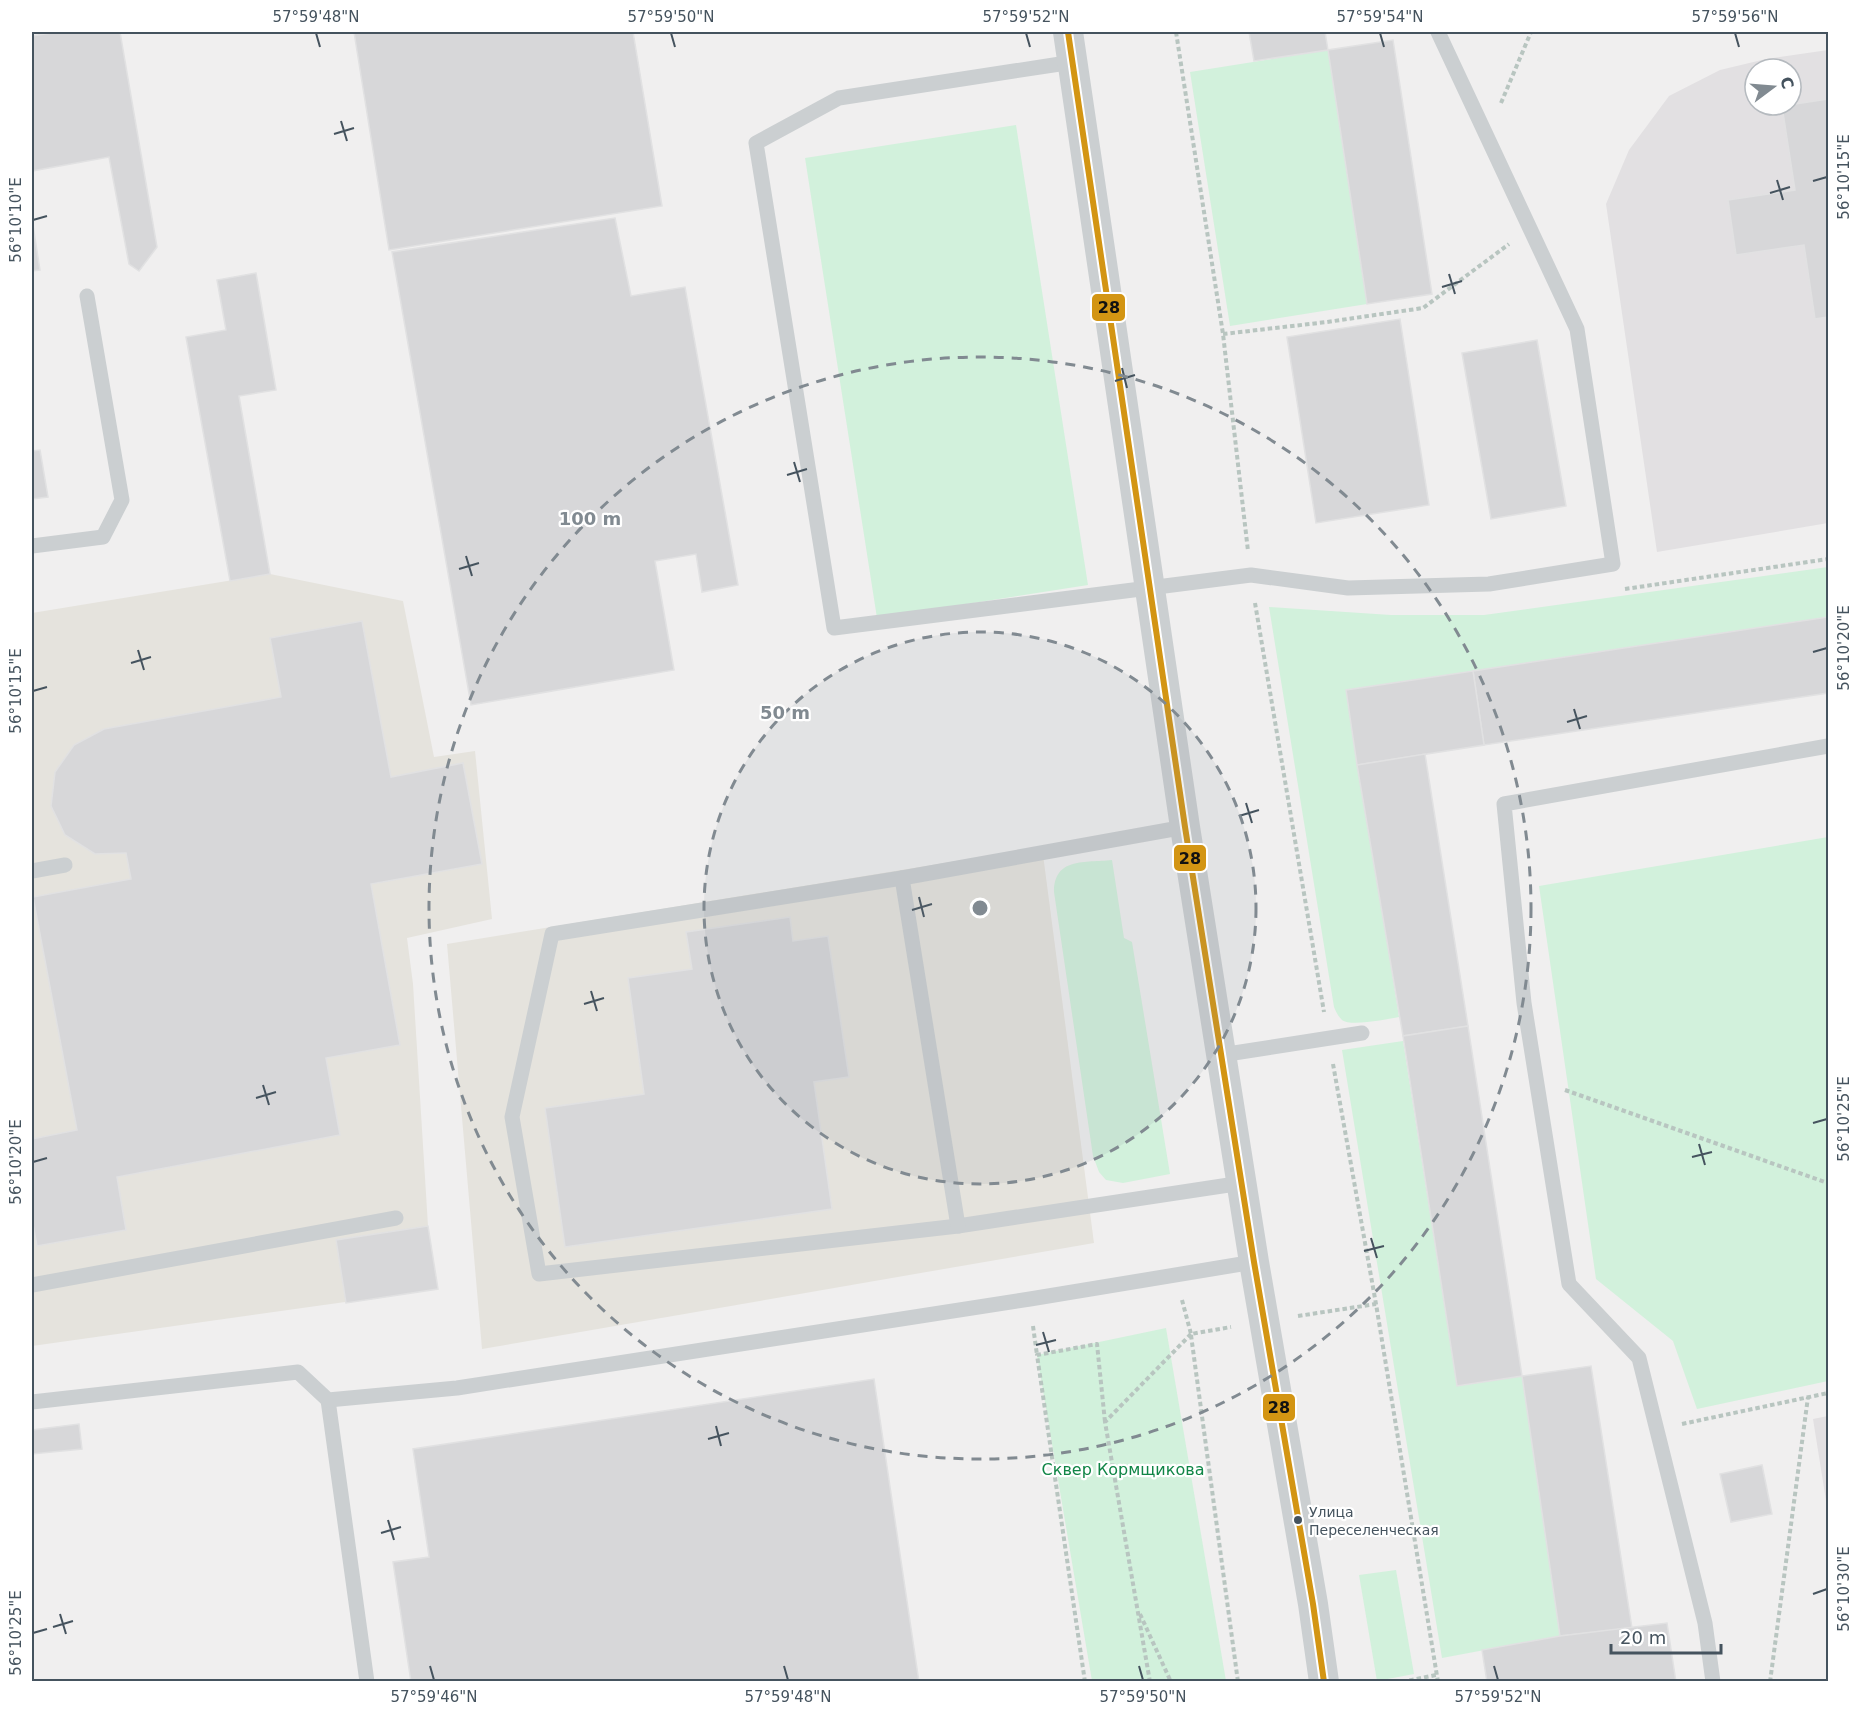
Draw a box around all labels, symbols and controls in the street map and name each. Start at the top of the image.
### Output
text: 57°59'48"N [272,8,360,26]
text: 57°59'50"N [627,8,715,26]
text: 57°59'52"N [982,8,1070,26]
text: 57°59'54"N [1336,8,1424,26]
text: 57°59'56"N [1691,8,1779,26]
north arrow [1743,57,1803,117]
text: С [1776,75,1798,91]
text: 56°10'15"E [1835,134,1853,220]
text: 56°10'10"E [7,177,25,263]
line badge: 28 [1091,293,1126,322]
text: 28 [1098,298,1120,317]
text: 100 m [559,508,621,529]
text: 56°10'20"E [1835,605,1853,691]
text: 56°10'15"E [7,648,25,734]
text: 50 m [760,702,810,723]
line badge: 28 [1173,844,1207,872]
text: 28 [1179,849,1201,868]
centre of rings [970,898,990,918]
text: 56°10'25"E [1835,1076,1853,1162]
text: 56°10'20"E [7,1119,25,1205]
line badge: 28 [1262,1393,1296,1422]
text: 28 [1268,1398,1290,1417]
park label: Сквер Кормщикова [1042,1460,1204,1479]
place label: Улица Переселенческая [1309,1504,1439,1538]
marker: Улица Переселенческая [1292,1514,1304,1526]
text: 56°10'30"E [1835,1546,1853,1632]
text: 56°10'25"E [7,1590,25,1676]
scale bar [1611,1617,1720,1655]
text: 20 m [1620,1627,1666,1648]
text: 57°59'46"N [390,1688,478,1706]
text: 57°59'48"N [744,1688,832,1706]
text: 57°59'50"N [1099,1688,1187,1706]
text: 57°59'52"N [1454,1688,1542,1706]

